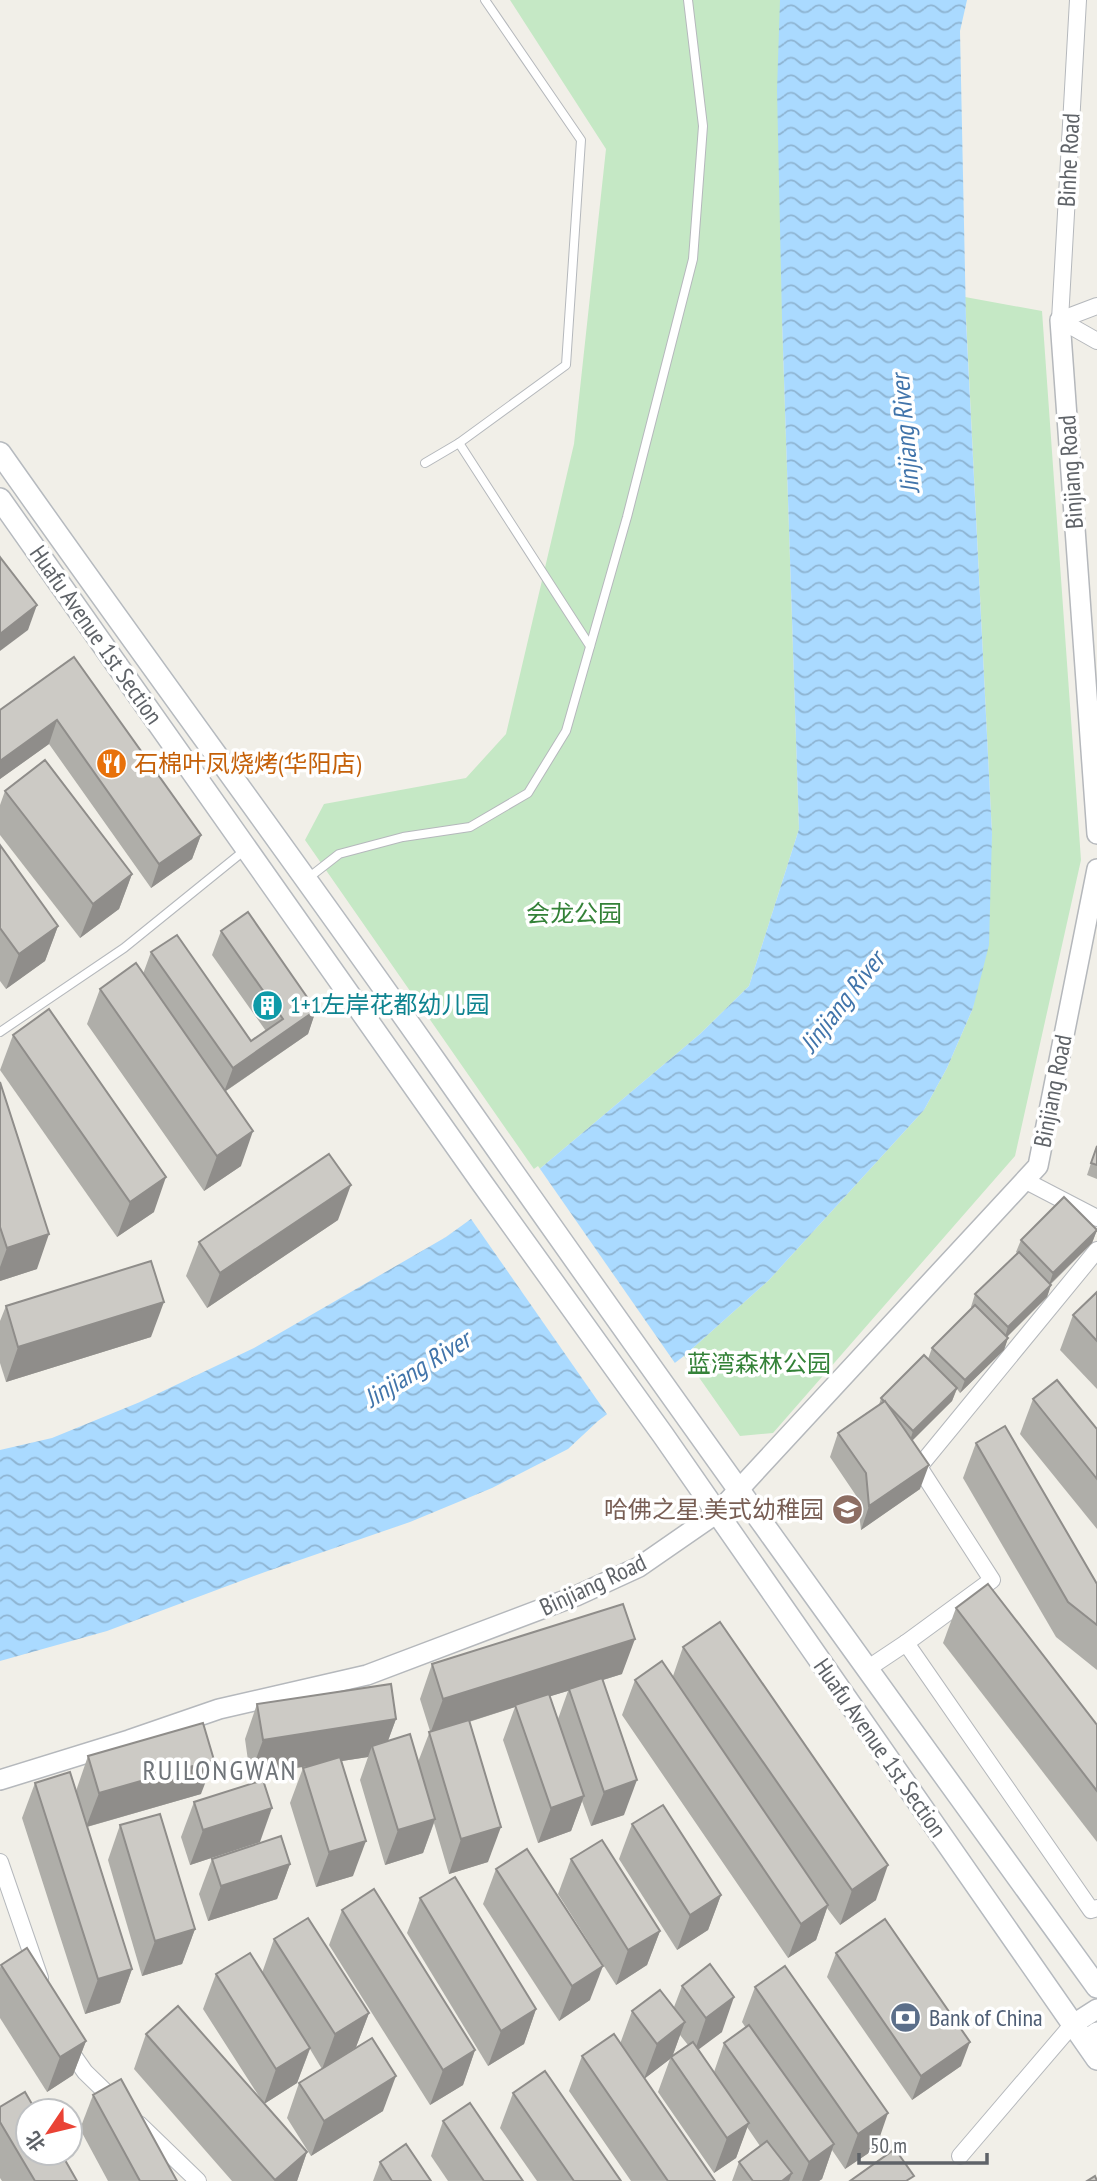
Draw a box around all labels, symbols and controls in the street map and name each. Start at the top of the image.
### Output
street label: Binhe Road [1051,112,1086,208]
water label: Jinjiang River [883,369,926,496]
street label: Binjiang Road [1051,414,1090,530]
street label: Huafu Avenue 1st Section [23,539,170,730]
restaurant icon: 石棉叶凤烧烤(华阳店) [94,747,128,781]
place label: 石棉叶凤烧烤(华阳店) [134,748,362,779]
park label: 会龙公园 [526,898,622,929]
water label: Jinjiang River [791,942,894,1060]
building icon: 1+1左岸花都幼儿园 [250,988,284,1022]
place label: 1+1左岸花都幼儿园 [290,989,490,1020]
street label: Binjiang Road [1026,1032,1079,1150]
water label: Jinjiang River [357,1321,479,1415]
park label: 蓝湾森林公园 [687,1348,831,1379]
school or university icon: 哈佛之星.美式幼稚园 [830,1493,864,1527]
place label: 哈佛之星.美式幼稚园 [604,1494,824,1525]
street label: Binjiang Road [535,1546,651,1623]
street label: Huafu Avenue 1st Section [807,1652,954,1843]
district label: RUILONGWAN [142,1751,298,1788]
bank icon: Bank of China [889,2001,923,2035]
place label: Bank of China [929,2002,1043,2033]
north arrow [14,2097,84,2167]
scale bar [859,2122,987,2166]
text: 北 [20,2127,50,2156]
text: 50 m [870,2132,907,2159]

